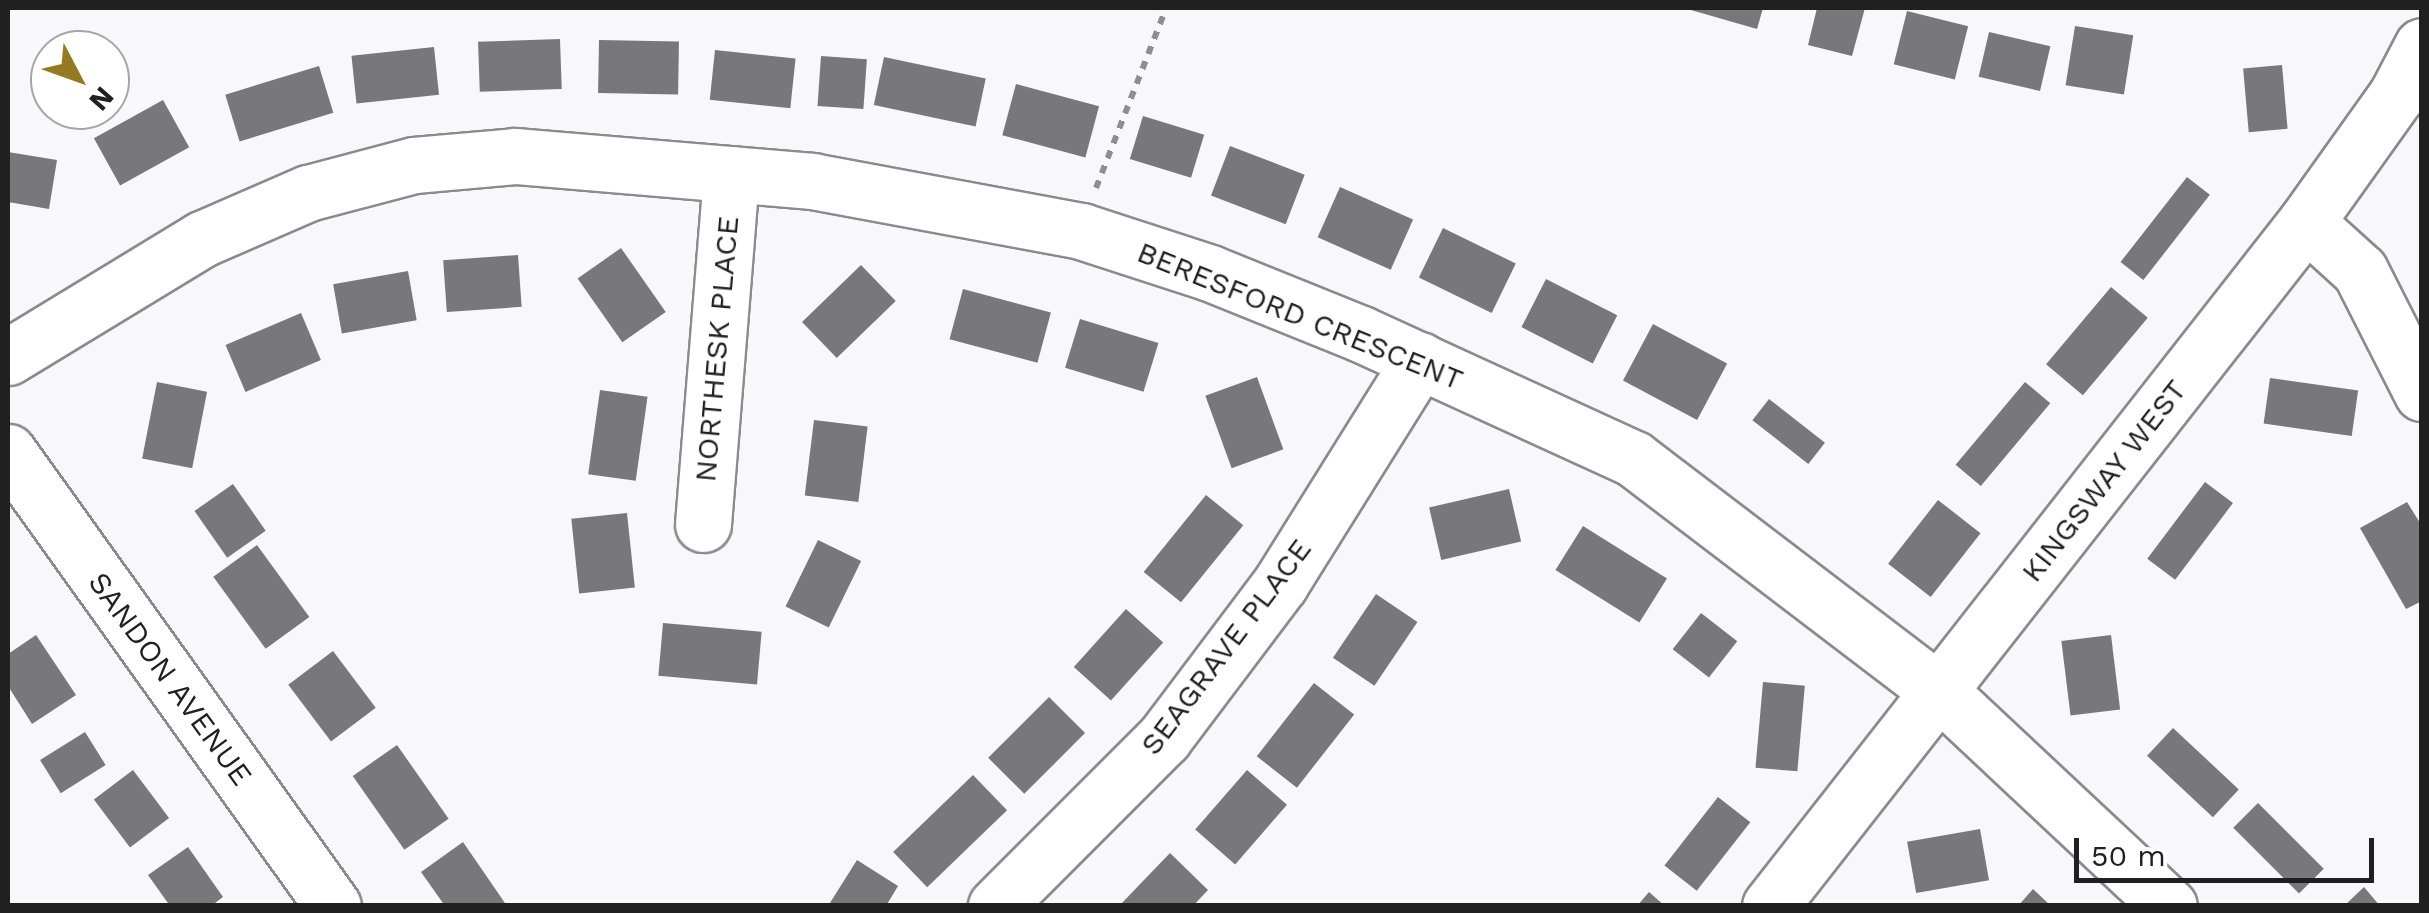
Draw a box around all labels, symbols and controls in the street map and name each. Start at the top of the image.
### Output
north arrow [30,30,130,130]
text: N [82,80,121,117]
street label: NORTHESK PLACE [687,214,747,484]
street label: BERESFORD CRESCENT [1132,234,1468,398]
street label: KINGSWAY WEST [2013,372,2195,590]
street label: SEAGRAVE PLACE [1133,532,1319,762]
street label: SANDON AVENUE [80,565,260,793]
scale bar [2079,818,2379,880]
text: 50 m [2091,838,2166,873]

